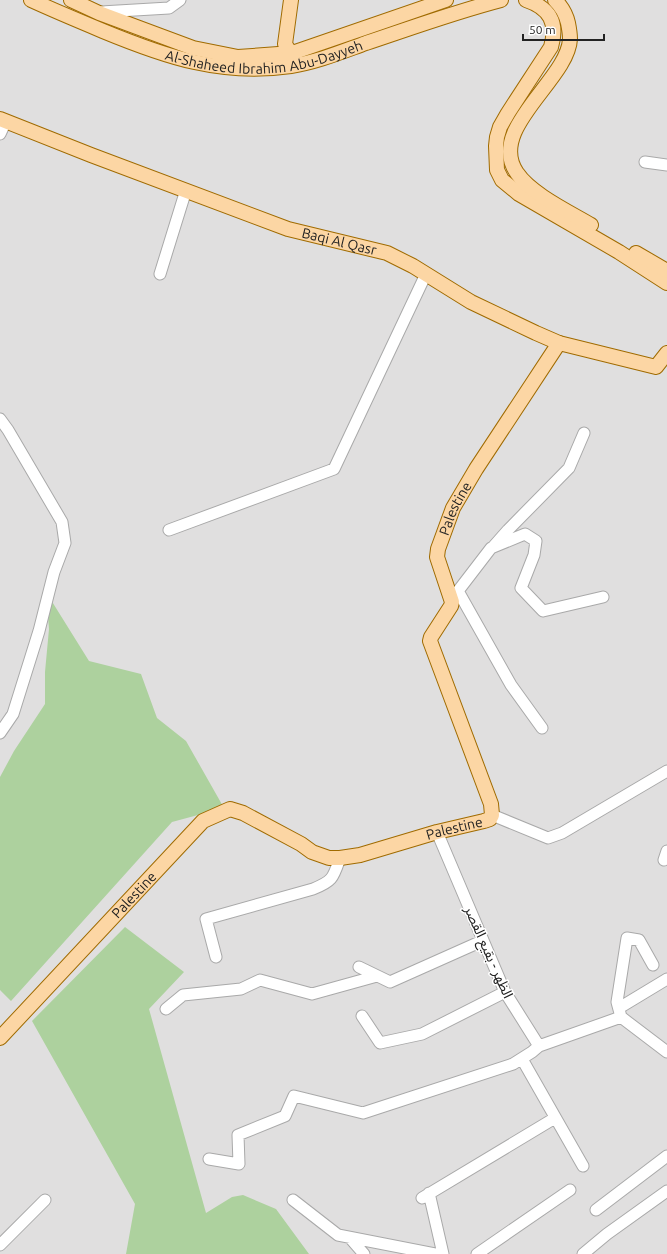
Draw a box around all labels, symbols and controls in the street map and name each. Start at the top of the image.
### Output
scale bar [523,16,604,42]
text: 50 m [529,23,556,36]
street label: Al-Shaheed Ibrahim Abu-Dayyeh [164,37,365,77]
street label: Baqi Al Qasr [300,225,379,258]
street label: Palestine [436,479,475,538]
street label: Palestine [424,814,484,843]
street label: Palestine [108,868,159,921]
street label: الظهر - بقيع القصر [458,902,517,1002]

